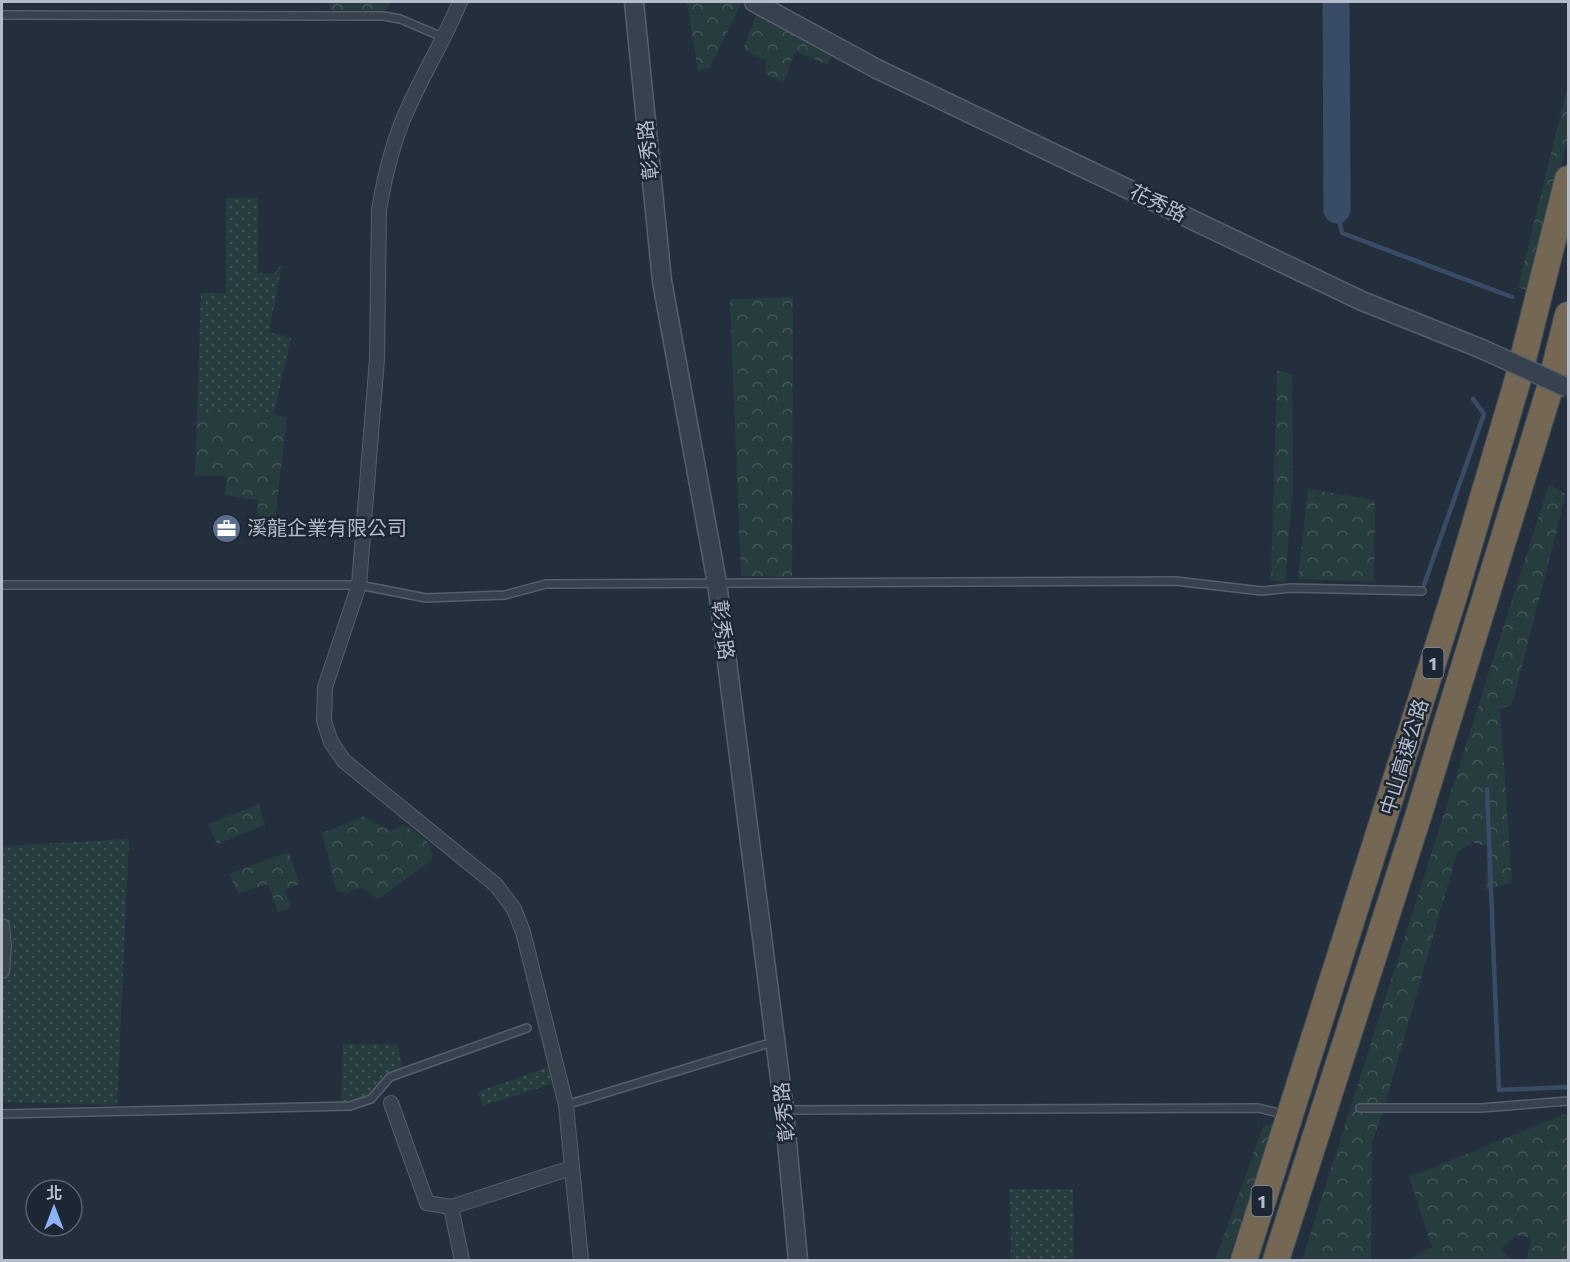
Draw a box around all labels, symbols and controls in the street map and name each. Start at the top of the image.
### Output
street label: 彰秀路 [633,119,663,181]
street label: 花秀路 [1126,179,1190,227]
office icon: 溪龍企業有限公司 [210,512,242,544]
place label: 溪龍企業有限公司 [247,516,407,540]
street label: 彰秀路 [707,599,739,661]
road number: 1 [1422,648,1444,678]
street label: 中山高速公路 [1375,696,1433,818]
street label: 彰秀路 [769,1081,799,1143]
north arrow [24,1178,84,1238]
text: 北 [46,1184,62,1203]
road number: 1 [1252,1186,1272,1216]

